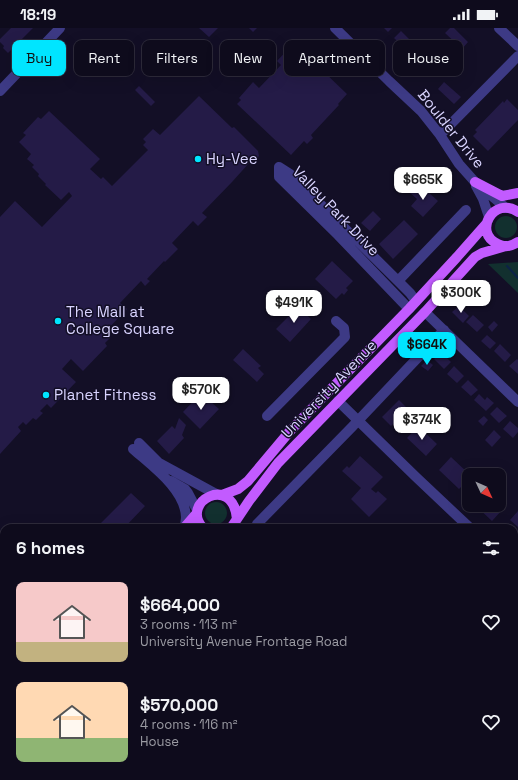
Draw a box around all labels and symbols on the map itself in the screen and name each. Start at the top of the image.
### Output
street label: Boulder Drive [414,85,489,172]
place label: Hy-Vee [206,149,258,168]
marker: Hy-Vee [193,154,203,164]
street label: Valley Park Drive [289,162,384,260]
pin: $665K [395,167,451,201]
pin: $300K [433,280,489,314]
pin: $491K [266,290,322,324]
place label: The Mall at College Square [66,302,175,338]
marker: The Mall at College Square [53,316,63,326]
pin: $664K [399,332,455,366]
street label: University Avenue [277,335,380,442]
pin: $570K [173,377,229,411]
place label: Planet Fitness [54,385,157,404]
marker: Planet Fitness [41,390,51,400]
pin: $374K [394,407,450,441]
north arrow [462,468,506,512]

